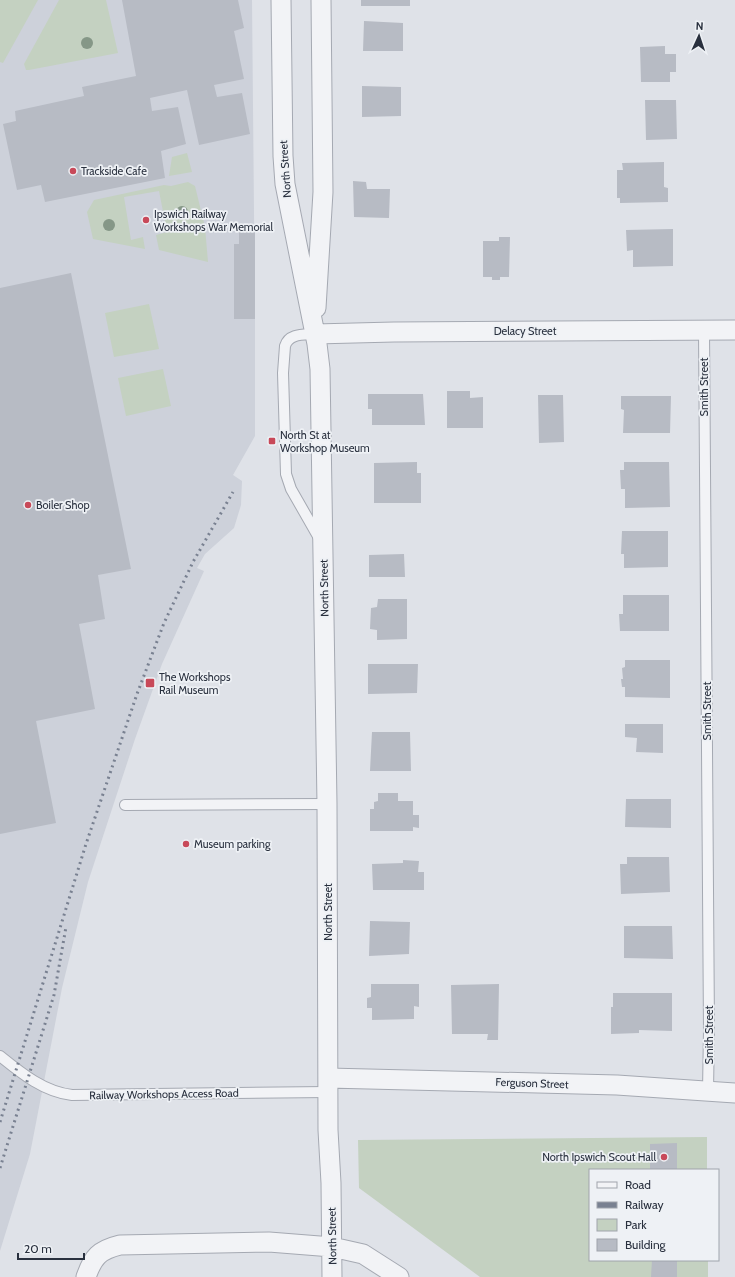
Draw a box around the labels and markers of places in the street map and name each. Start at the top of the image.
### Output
place label: Trackside Cafe [81,164,147,178]
marker: Trackside Cafe [68,166,78,176]
place label: Ipswich Railway Workshops War Memorial [154,207,274,234]
marker: Ipswich Railway Workshops War Memorial [141,215,151,225]
place label: North St at Workshop Museum [280,428,370,455]
marker: North St at Workshop Museum [267,436,277,446]
place label: Boiler Shop [36,498,90,512]
marker: Boiler Shop [23,500,33,510]
place label: The Workshops Rail Museum [159,670,231,697]
marker: The Workshops Rail Museum [144,677,156,689]
place label: Museum parking [194,837,271,851]
marker: Museum parking [181,839,191,849]
place label: North Ipswich Scout Hall [542,1150,656,1164]
marker: North Ipswich Scout Hall [659,1152,669,1162]

